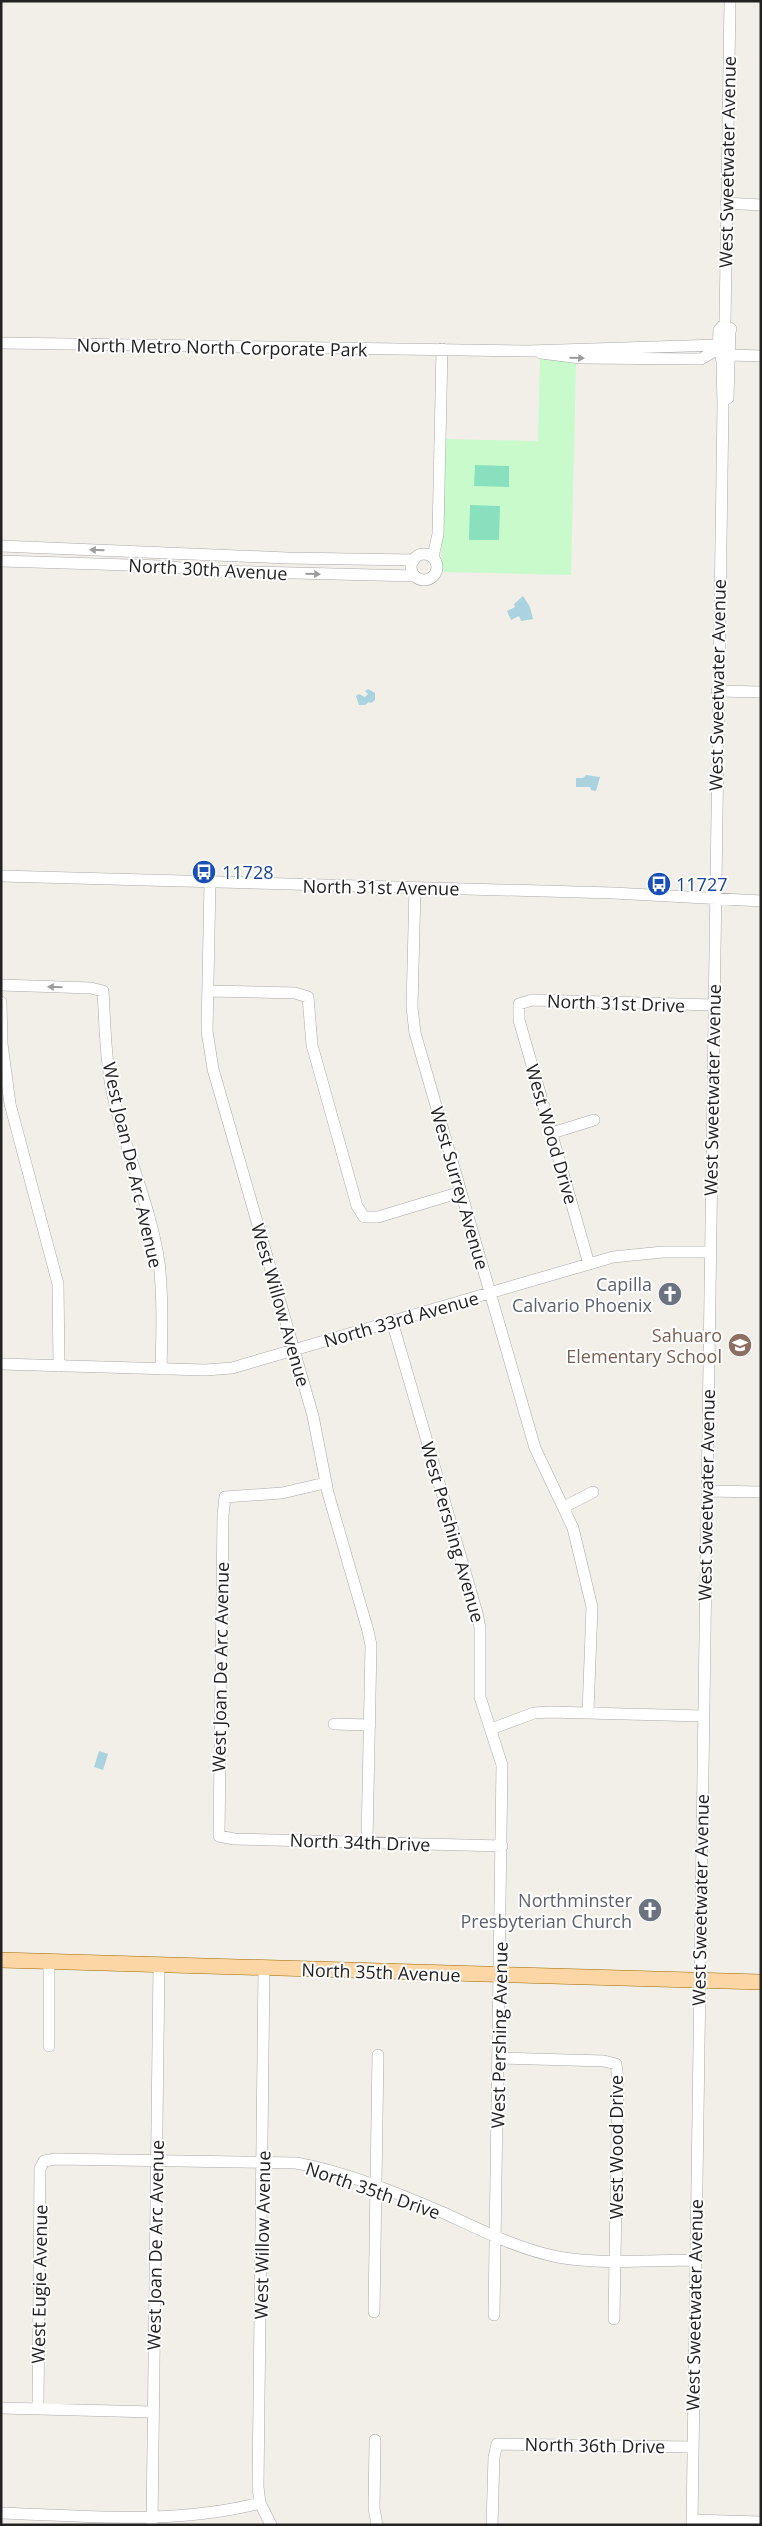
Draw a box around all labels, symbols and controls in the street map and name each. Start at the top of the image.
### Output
street label: West Sweetwater Avenue [713,56,741,268]
street label: North Metro North Corporate Park [76,332,368,362]
one-way arrow [569,354,585,362]
one-way arrow [89,545,105,553]
street label: North 30th Avenue [128,553,288,585]
one-way arrow [305,570,321,578]
street label: West Sweetwater Avenue [703,579,731,791]
bus stop icon: 11728 [191,859,217,885]
place label: 11728 [222,860,273,884]
bus stop icon: 11727 [646,871,672,897]
place label: 11727 [676,872,727,896]
street label: North 31st Avenue [302,874,460,900]
one-way arrow [46,982,62,990]
street label: West Sweetwater Avenue [698,984,726,1196]
street label: North 31st Drive [547,989,685,1017]
street label: West Joan De Arc Avenue [98,1060,168,1270]
street label: West Wood Drive [521,1061,583,1207]
street label: West Surrey Avenue [425,1104,495,1272]
street label: West Willow Avenue [246,1221,316,1389]
place label: Capilla Calvario Phoenix [512,1272,653,1317]
church icon: Capilla Calvario Phoenix [657,1281,683,1307]
street label: North 33rd Avenue [321,1285,481,1353]
place label: Sahuaro Elementary School [566,1323,722,1368]
school or university icon: Sahuaro Elementary School [727,1332,753,1358]
street label: West Sweetwater Avenue [692,1389,720,1601]
street label: West Pershing Avenue [416,1439,490,1625]
street label: West Joan De Arc Avenue [206,1562,234,1772]
street label: West Sweetwater Avenue [686,1794,714,2006]
street label: North 34th Drive [289,1828,431,1856]
place label: Northminster Presbyterian Church [461,1888,633,1933]
church icon: Northminster Presbyterian Church [637,1897,663,1923]
street label: West Pershing Avenue [485,1941,513,2129]
street label: North 35th Avenue [301,1957,461,1987]
street label: West Wood Drive [604,2075,628,2219]
street label: West Joan De Arc Avenue [141,2140,169,2350]
street label: West Willow Avenue [249,2150,275,2320]
street label: North 35th Drive [303,2156,443,2224]
street label: West Sweetwater Avenue [680,2199,708,2411]
street label: West Eugie Avenue [26,2204,52,2364]
street label: North 36th Drive [524,2432,666,2458]

